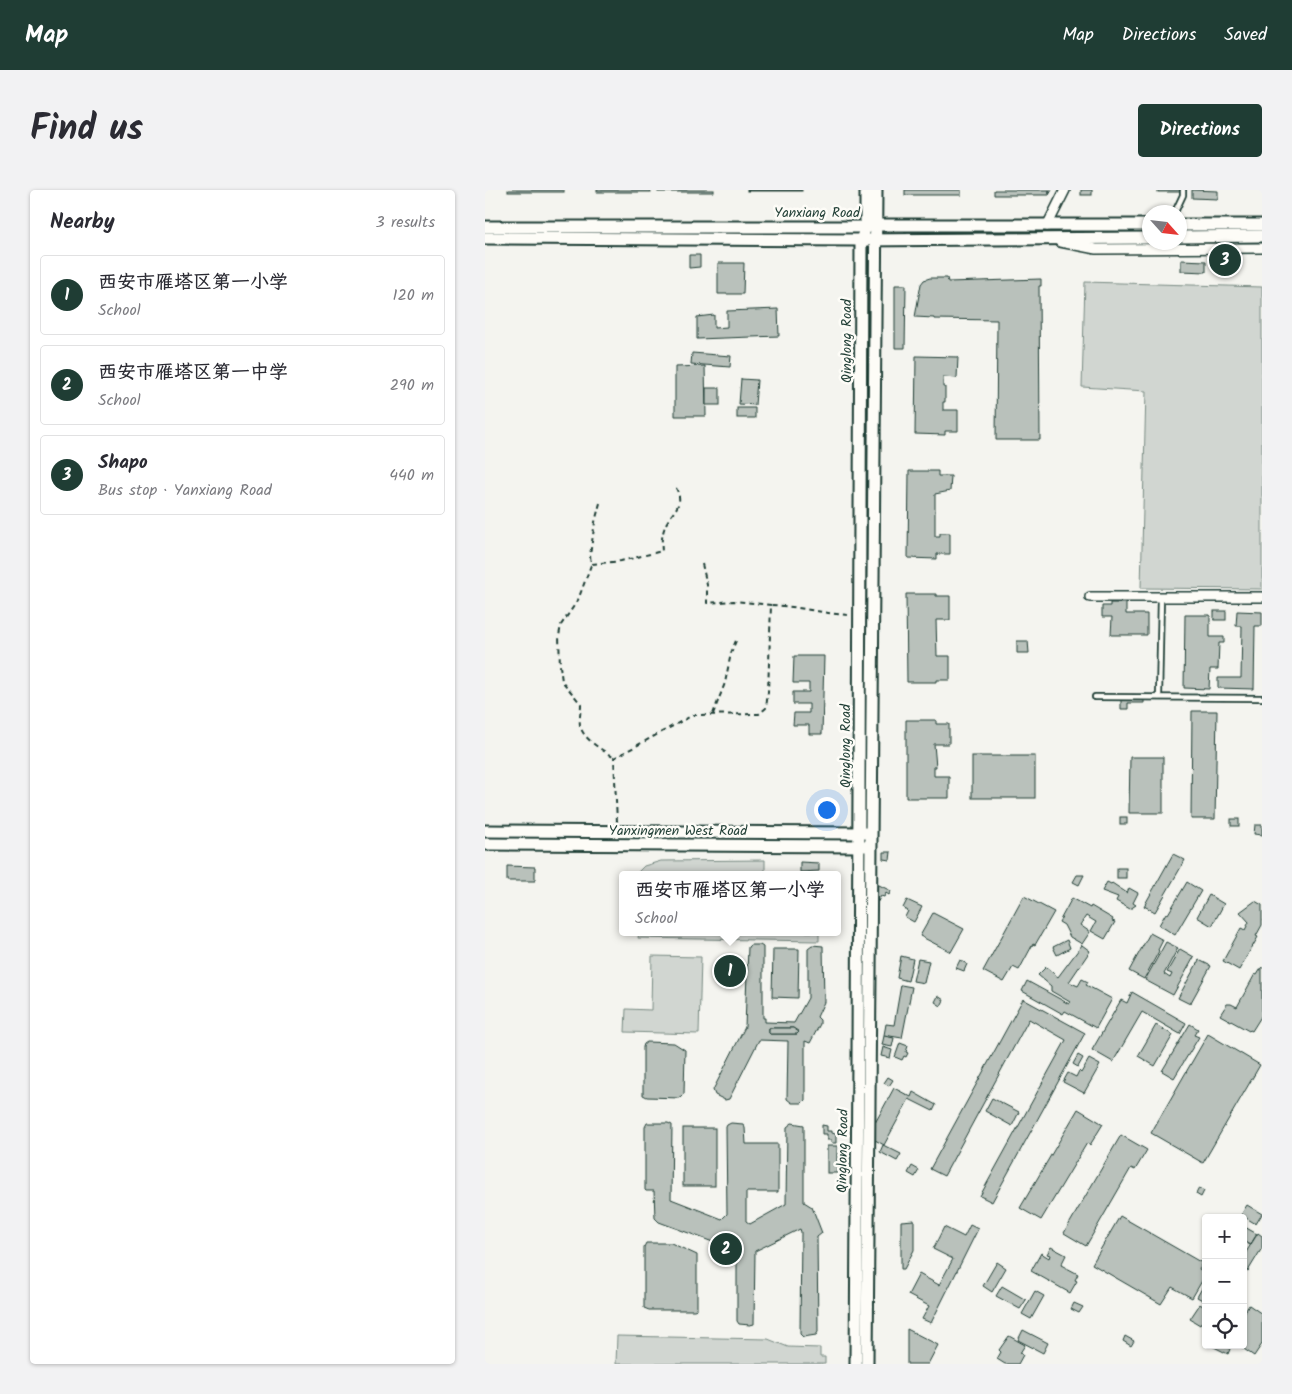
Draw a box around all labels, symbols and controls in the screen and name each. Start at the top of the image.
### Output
text: Map [25,16,68,55]
text: Map [1062,21,1094,50]
text: Directions [1122,21,1196,50]
text: Saved [1224,21,1267,50]
text: Find us [30,102,143,158]
button: Directions [1138,104,1262,157]
street label: Yanxiang Road [774,202,861,224]
north arrow [1142,205,1187,250]
text: Nearby [50,206,115,239]
text: 3 results [376,210,435,235]
pin: 3 [1209,241,1241,279]
text: 西安市雁塔区第一小学 [98,268,288,298]
text: 1 [65,283,69,308]
text: 120 m [393,283,434,308]
text: School [98,298,141,323]
street label: Qinglong Road [836,298,858,383]
text: 西安市雁塔区第一中学 [98,358,288,388]
text: 2 [62,373,72,398]
text: 290 m [390,373,434,398]
text: School [98,388,141,413]
text: Shapo [98,448,148,478]
text: 3 [63,463,71,488]
text: 440 m [389,463,434,488]
text: Bus stop · Yanxiang Road [98,478,272,503]
street label: Qinglong Road [835,703,857,788]
your location [814,797,840,823]
street label: Yanxingmen West Road [609,820,748,842]
popup [619,871,841,936]
text: 西安市雁塔区第一小学 [635,876,825,906]
text: School [635,906,678,931]
pin: 1 [714,952,746,990]
street label: Qinglong Road [831,1108,855,1193]
map controls [1202,1214,1247,1349]
button: + [1202,1214,1247,1259]
pin: 2 [710,1230,742,1268]
button: − [1202,1259,1247,1304]
button: locate [1202,1304,1247,1349]

